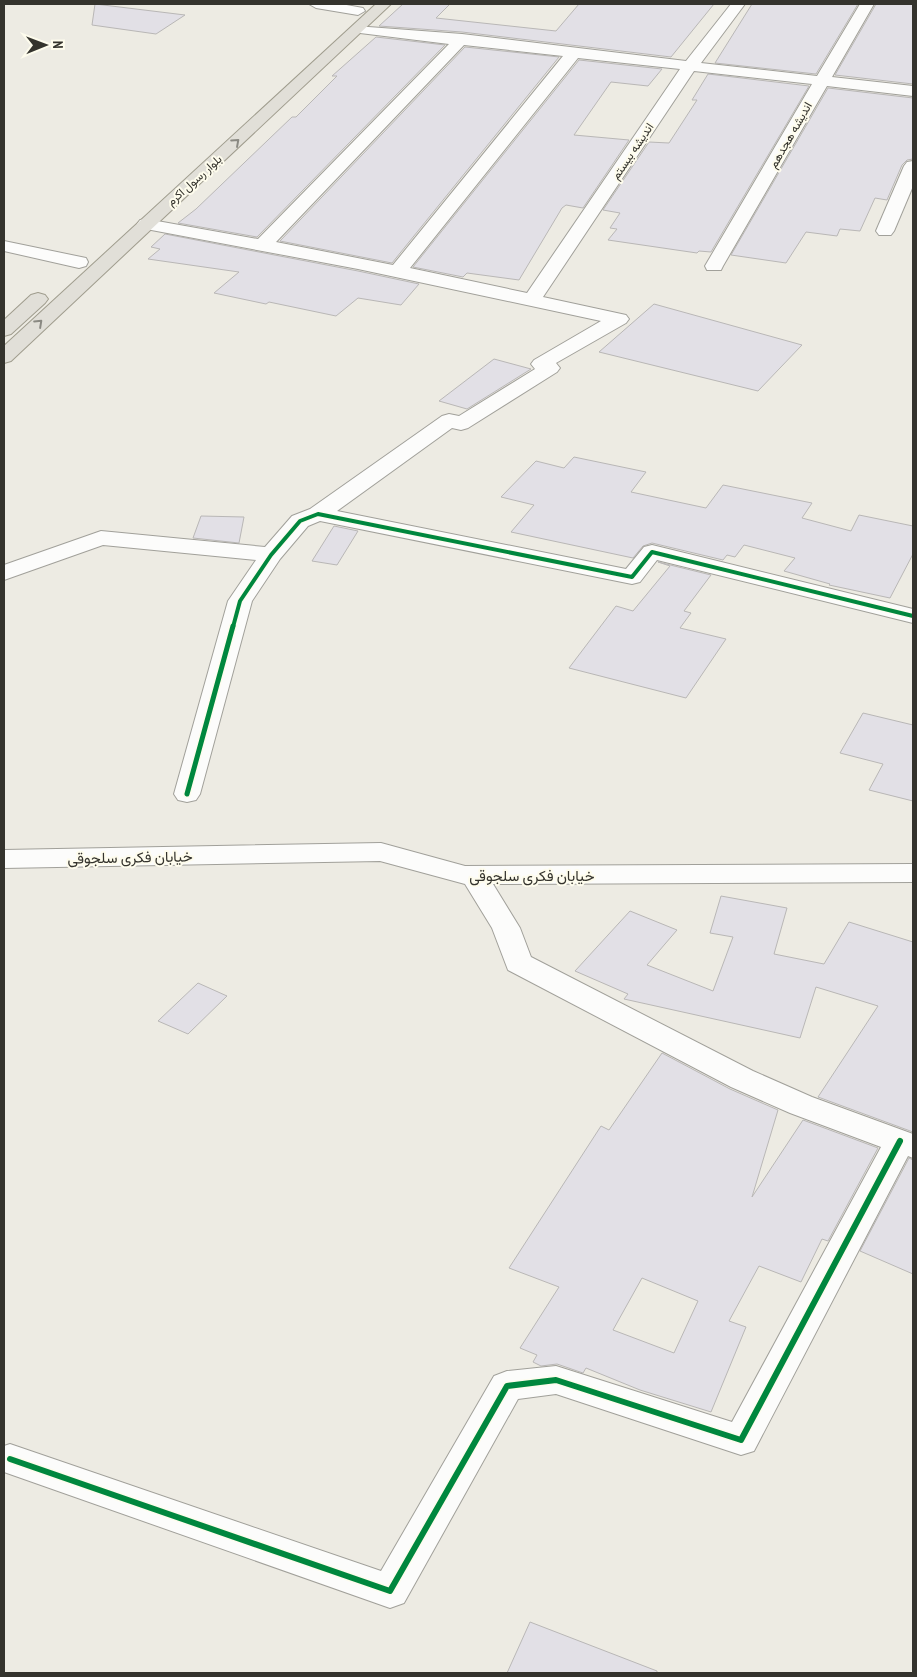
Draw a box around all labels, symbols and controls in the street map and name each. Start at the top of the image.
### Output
north arrow [20,20,70,70]
text: N [49,41,67,49]
street label: اندیشه هجدهم [765,99,816,171]
street label: اندیشه بیستم [608,120,657,183]
one-way arrow [230,139,239,148]
street label: بلوار رسول اکرم [163,151,225,209]
one-way arrow [33,320,42,329]
street label: خیابان فکری سلجوقی [67,846,193,869]
street label: خیابان فکری سلجوقی [469,866,595,886]

